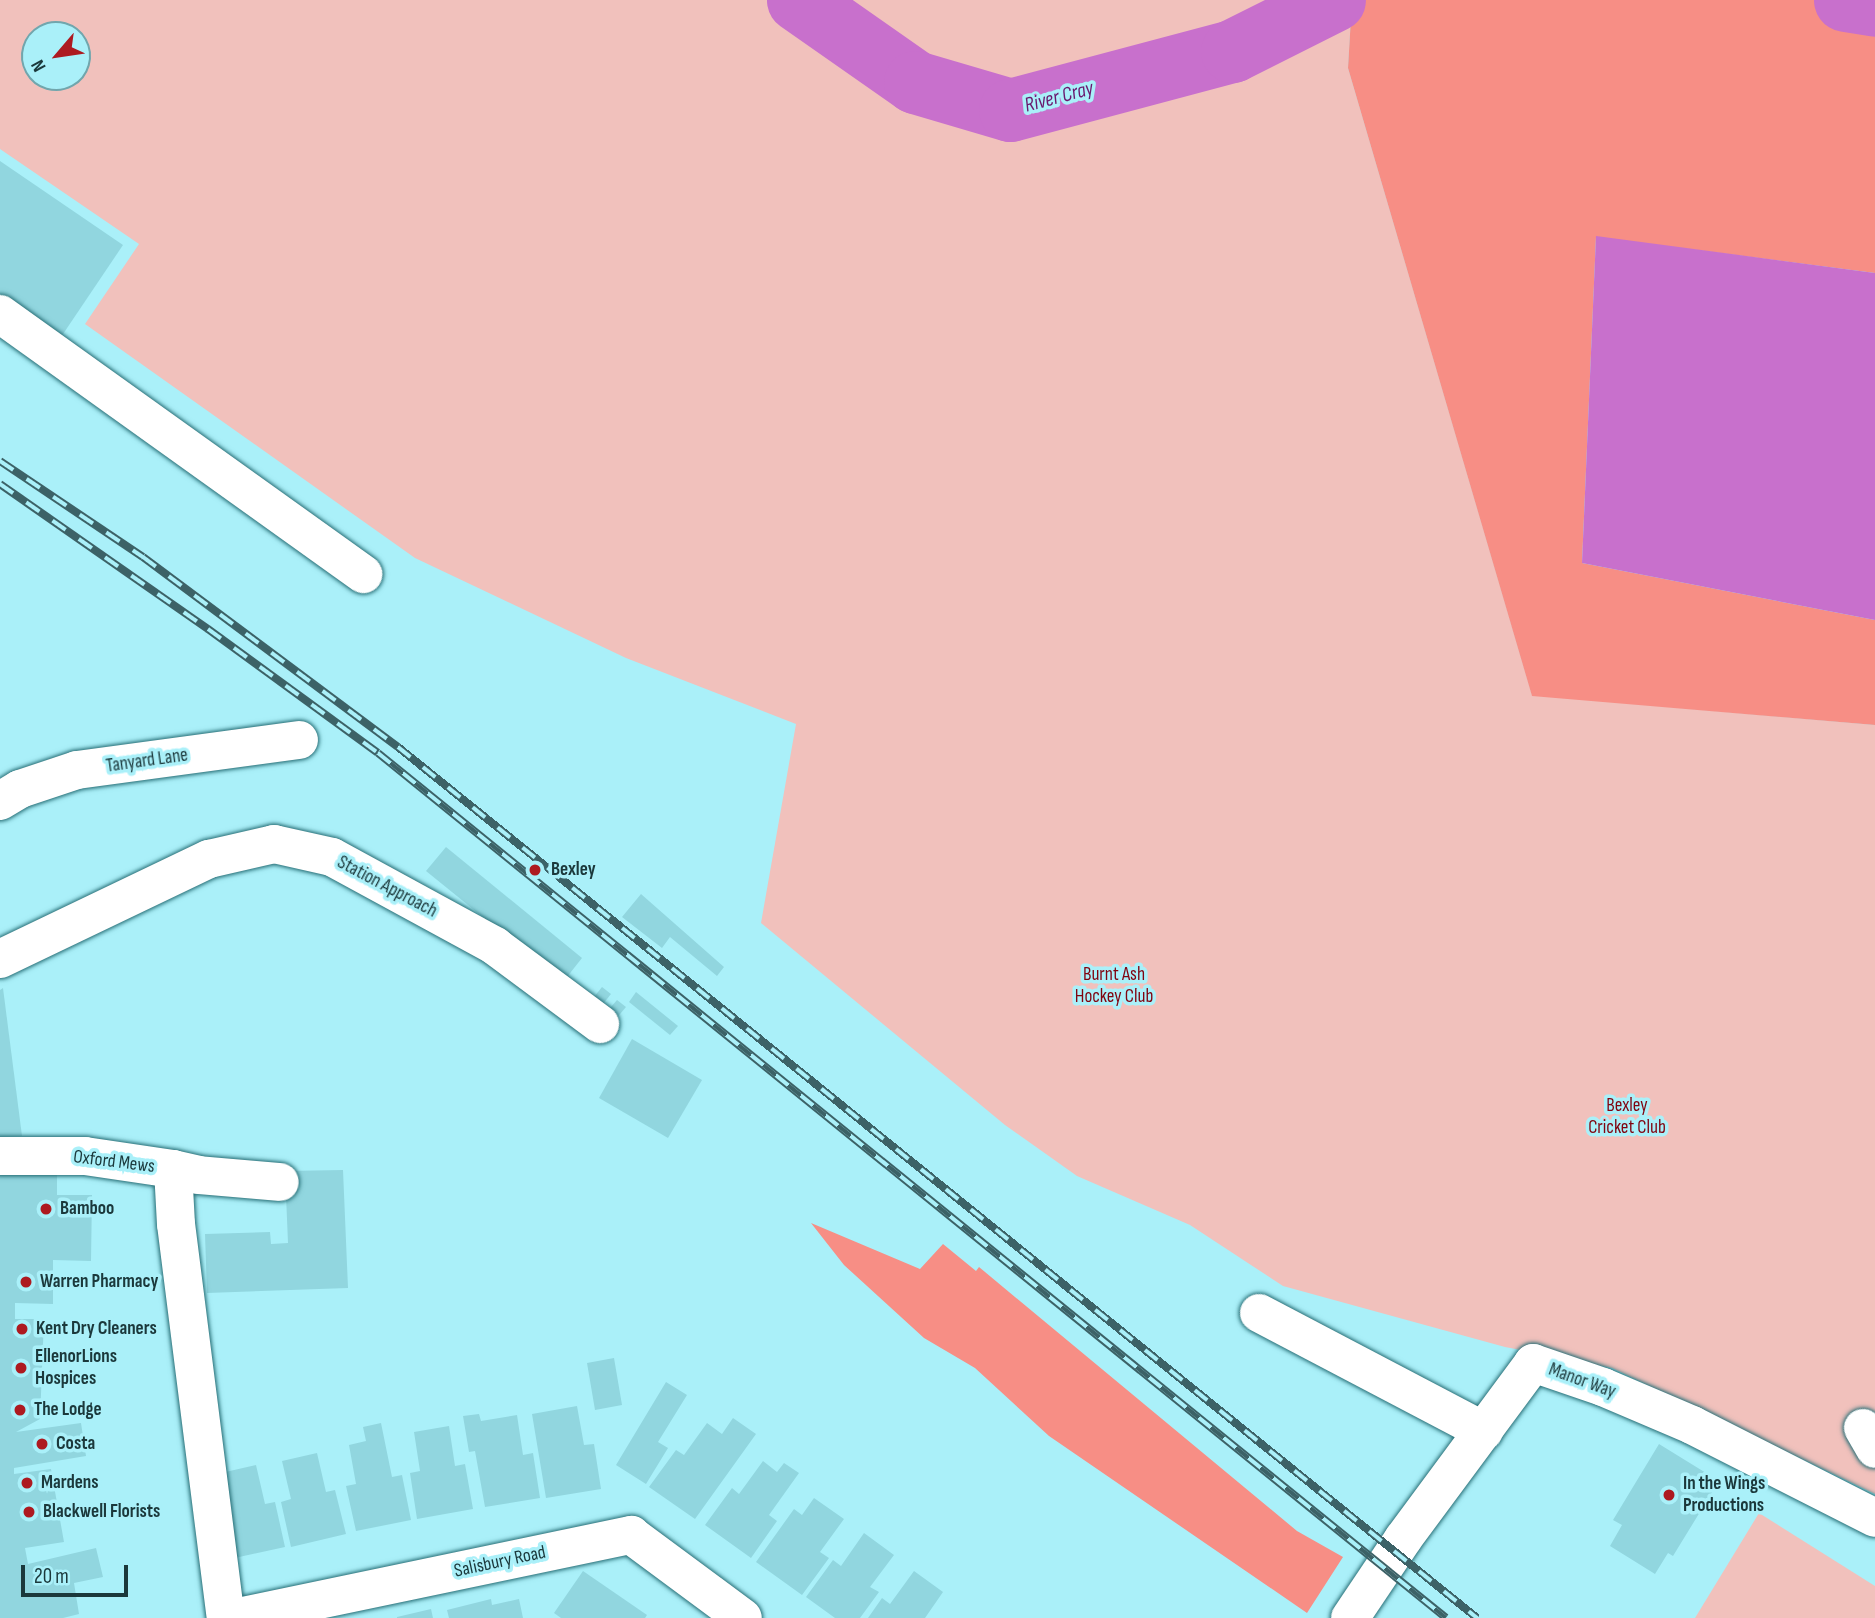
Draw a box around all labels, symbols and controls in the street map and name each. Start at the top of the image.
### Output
north arrow [21,21,91,91]
text: N [26,55,51,75]
water label: River Cray [1022,76,1096,118]
street label: Tanyard Lane [105,744,189,778]
street label: Station Approach [333,851,441,923]
place label: Bexley [551,859,596,881]
marker: Bexley [525,860,545,880]
park label: Burnt Ash Hockey Club [1075,964,1153,1008]
park label: Bexley Cricket Club [1588,1095,1666,1139]
street label: Oxford Mews [72,1146,156,1178]
place label: Bamboo [60,1198,114,1220]
marker: Bamboo [38,1201,54,1217]
place label: Warren Pharmacy [40,1271,158,1293]
marker: Warren Pharmacy [18,1274,34,1290]
place label: Kent Dry Cleaners [36,1318,157,1340]
marker: Kent Dry Cleaners [14,1321,30,1337]
place label: EllenorLions Hospices [35,1346,117,1390]
street label: Manor Way [1545,1358,1619,1404]
marker: EllenorLions Hospices [13,1360,29,1376]
place label: The Lodge [34,1399,102,1421]
marker: The Lodge [12,1402,28,1418]
place label: Costa [56,1433,95,1455]
marker: Costa [34,1436,50,1452]
place label: Mardens [41,1472,99,1494]
place label: In the Wings Productions [1683,1473,1765,1517]
marker: Mardens [19,1475,35,1491]
marker: In the Wings Productions [1661,1487,1677,1503]
place label: Blackwell Florists [43,1501,160,1523]
marker: Blackwell Florists [21,1504,37,1520]
street label: Salisbury Road [452,1541,548,1583]
scale bar [24,1552,131,1596]
text: 20 m [34,1564,69,1589]

